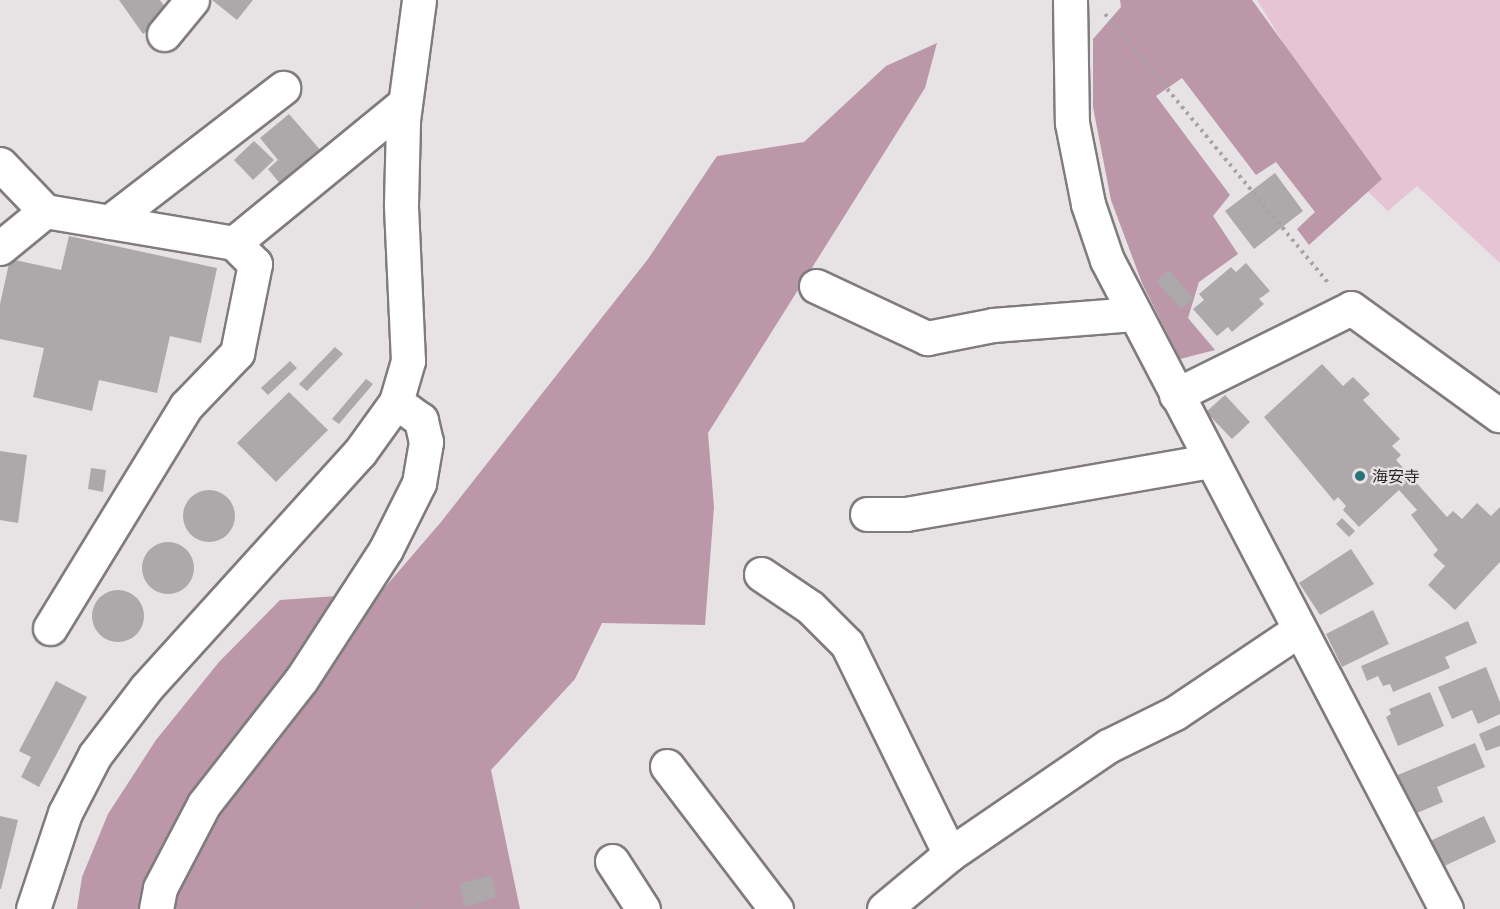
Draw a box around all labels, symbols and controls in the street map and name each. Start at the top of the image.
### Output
place label: 海安寺 [1372,466,1420,486]
marker: 海安寺 [1353,469,1367,483]

